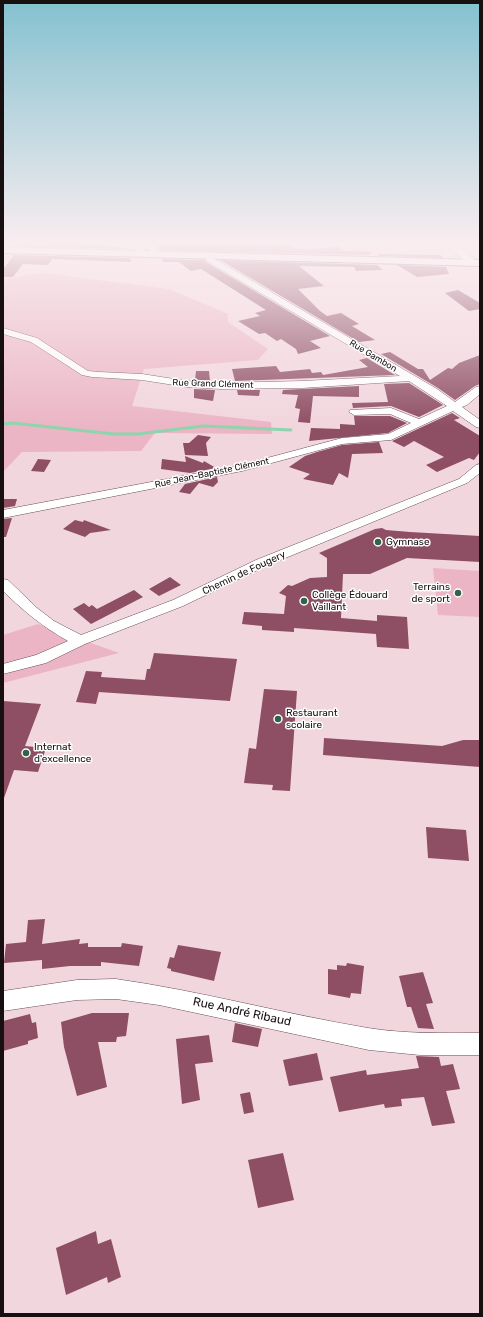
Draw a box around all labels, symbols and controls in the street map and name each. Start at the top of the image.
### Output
street label: Rue Gambon [347,338,399,374]
street label: Rue Grand Clément [172,377,254,391]
street label: Rue Jean-Baptiste Clément [154,456,270,490]
place label: Gymnase [386,536,429,548]
marker: Gymnase [373,537,383,547]
street label: Chemin de Fougery [200,548,288,598]
place label: Terrains de sport [411,581,450,604]
marker: Terrains de sport [453,588,463,598]
place label: Collège Édouard Vaillant [312,589,388,612]
marker: Collège Édouard Vaillant [299,596,309,606]
place label: Restaurant scolaire [286,707,338,730]
marker: Restaurant scolaire [273,714,283,724]
place label: Internat d'excellence [34,741,91,764]
marker: Internat d'excellence [21,748,31,758]
street label: Rue André Ribaud [192,995,292,1029]

